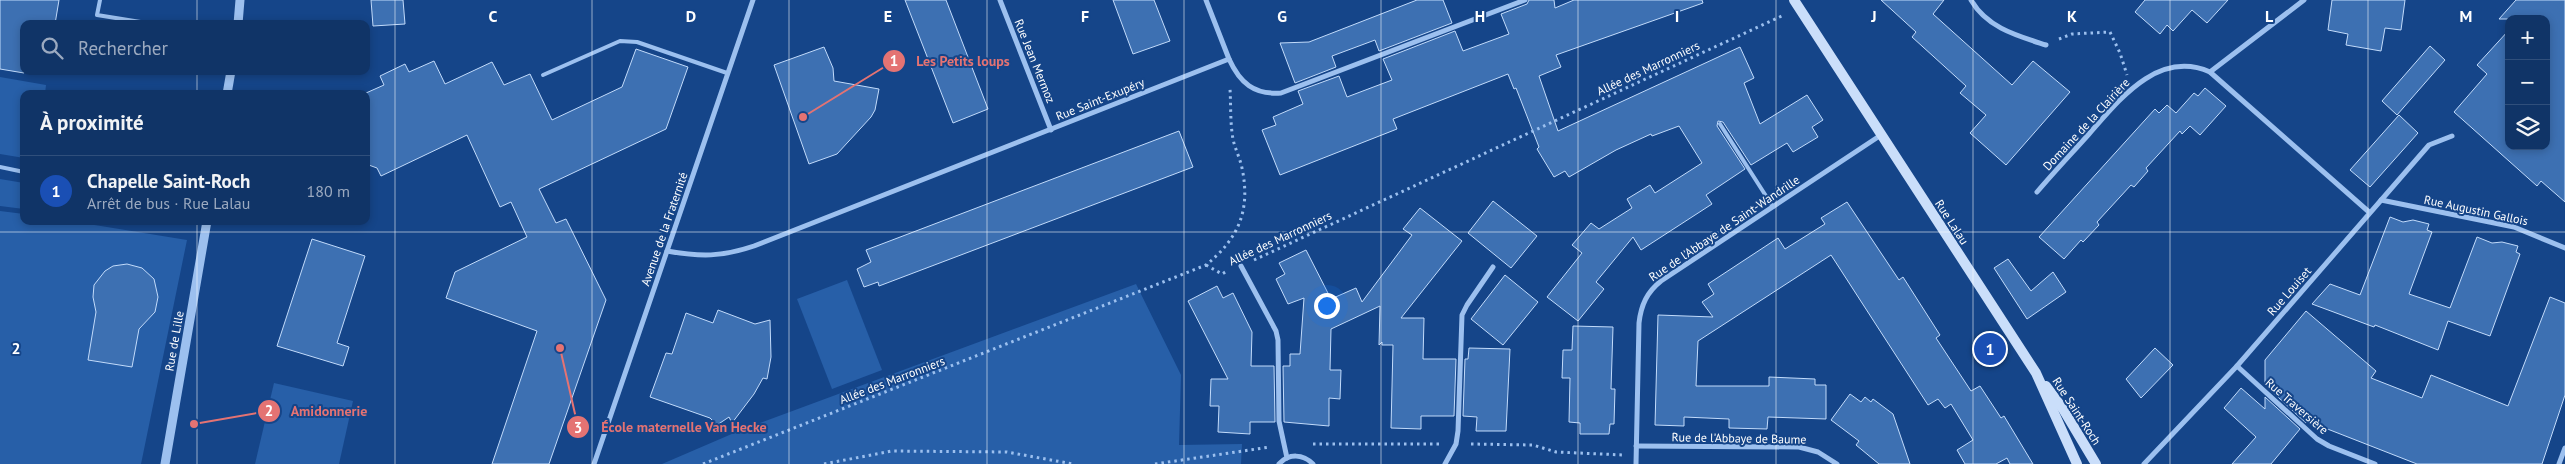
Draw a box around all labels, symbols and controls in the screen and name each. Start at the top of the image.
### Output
text: C [489,6,498,26]
text: D [686,6,696,26]
text: E [884,6,892,26]
text: F [1081,6,1089,26]
text: G [1277,6,1287,26]
text: H [1475,6,1485,26]
text: I [1675,6,1679,26]
text: J [1870,6,1877,26]
text: K [2067,6,2077,26]
text: L [2265,6,2274,26]
text: M [2460,6,2472,26]
map controls [2505,15,2550,150]
button: + [2505,15,2550,60]
street label: Rue Jean Mermoz [1011,17,1059,105]
search box [20,20,370,75]
icon: search [38,34,66,62]
text: Rechercher [78,36,168,60]
street label: Allée des Marronniers [1594,38,1702,98]
callout: Les Petits loups [882,47,1020,76]
text: 1 [890,51,898,70]
text: Les Petits loups [916,52,1010,70]
button: − [2505,60,2550,105]
street label: Rue Saint-Exupéry [1053,74,1147,124]
street label: Domaine de la Clairière [2039,75,2133,173]
button: layers [2505,105,2550,150]
text: À proximité [40,109,144,136]
text: Chapelle Saint-Roch [87,169,250,193]
street label: Avenue de la Fraternité [637,170,691,288]
street label: Rue de l'Abbaye de Saint-Wandrille [1646,172,1802,284]
text: 1 [51,181,61,201]
text: 180 m [307,181,350,201]
street label: Rue Augustin Gallois [2423,192,2529,228]
text: Arrêt de bus · Rue Lalau [87,193,250,213]
street label: Rue Lalau [1932,197,1972,247]
street label: Allée des Marronniers [1226,208,1334,268]
street label: Rue Louiset [2264,264,2314,318]
your location [1314,293,1340,319]
street label: Rue de Lille [161,310,187,372]
pin: 1 [1974,330,2006,368]
text: 2 [11,338,21,358]
street label: Allée des Marronniers [837,353,947,407]
street label: Rue Saint-Roch [2050,374,2104,448]
street label: Rue Traversière [2263,375,2331,437]
callout: Amidonnerie [256,397,378,426]
text: 2 [265,401,273,420]
text: Amidonnerie [291,402,367,420]
callout: École maternelle Van Hecke [566,413,776,442]
text: 3 [574,418,582,437]
text: École maternelle Van Hecke [601,418,767,436]
street label: Rue de l'Abbaye de Baume [1671,429,1807,447]

